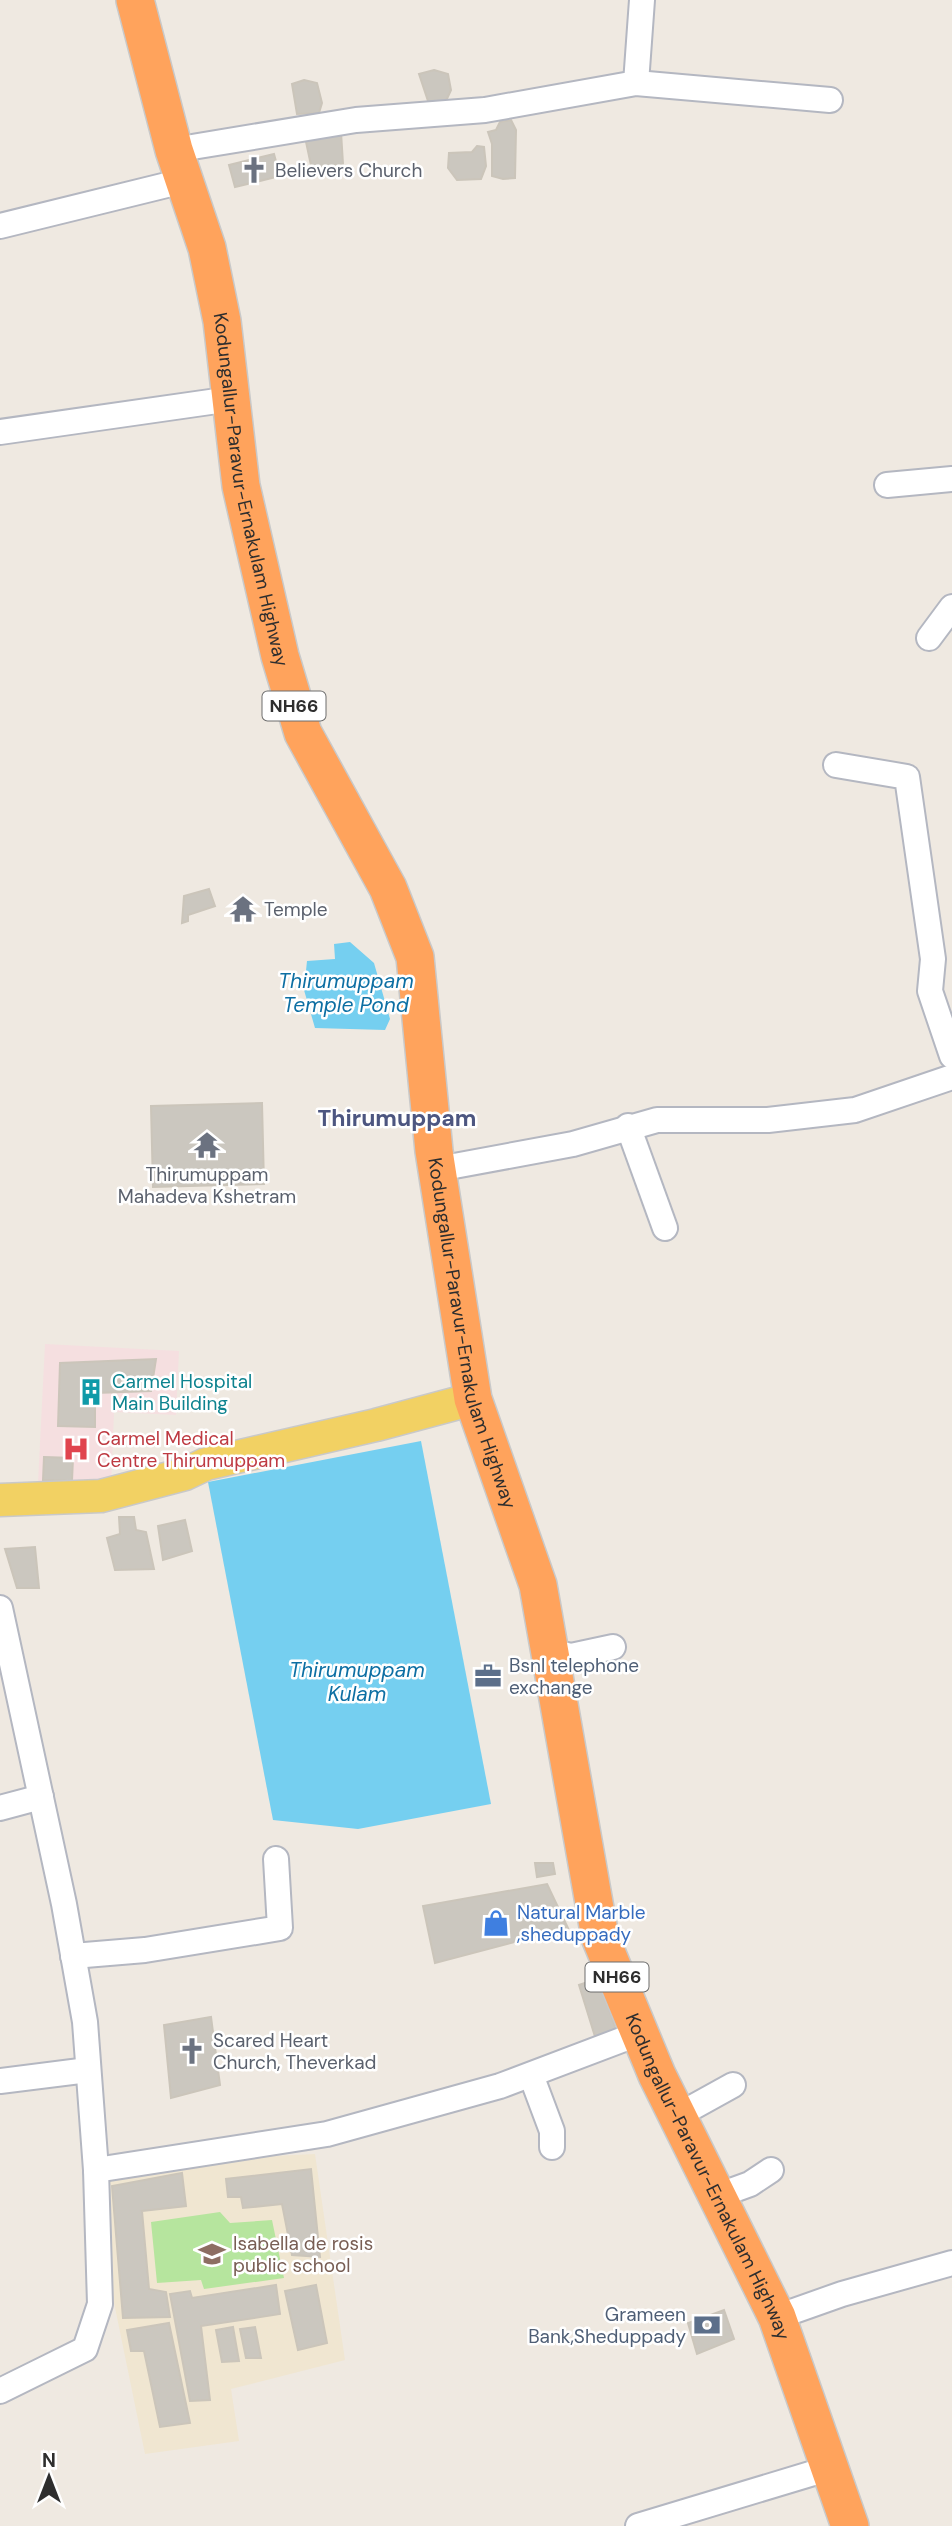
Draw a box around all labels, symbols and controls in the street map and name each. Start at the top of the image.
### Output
church icon: Believers Church [239,155,269,185]
place label: Believers Church [275,158,422,183]
street label: Kodungallur-Paravur-Ernakulam Highway [208,310,295,670]
road number: NH66 [262,692,326,720]
temple icon: Temple [228,894,258,924]
place label: Temple [264,897,328,922]
water label: Thirumuppam Temple Pond [278,967,414,1019]
district label: Thirumuppam [318,1103,476,1133]
temple icon: Thirumuppam Mahadeva Kshetram [192,1130,222,1160]
street label: Kodungallur-Paravur-Ernakulam Highway [423,1156,523,1512]
place label: Thirumuppam Mahadeva Kshetram [118,1162,296,1209]
place label: Carmel Hospital Main Building [112,1369,252,1416]
building icon: Carmel Hospital Main Building [76,1377,106,1407]
place label: Carmel Medical Centre Thirumuppam [97,1426,285,1473]
hospital icon: Carmel Medical Centre Thirumuppam [61,1434,91,1464]
place label: Bsnl telephone exchange [509,1653,639,1700]
water label: Thirumuppam Kulam [289,1656,425,1708]
office icon: Bsnl telephone exchange [473,1661,503,1691]
place label: Natural Marble ,sheduppady [517,1900,645,1947]
shop icon: Natural Marble ,sheduppady [481,1908,511,1938]
road number: NH66 [586,1963,648,1992]
street label: Kodungallur-Paravur-Ernakulam Highway [620,2009,797,2343]
place label: Scared Heart Church, Theverkad [213,2028,377,2075]
church icon: Scared Heart Church, Theverkad [177,2036,207,2066]
place label: Isabella de rosis public school [233,2231,373,2278]
school or university icon: Isabella de rosis public school [197,2239,227,2269]
place label: Grameen Bank,Sheduppady [528,2302,686,2349]
bank icon: Grameen Bank,Sheduppady [692,2310,722,2340]
north arrow [14,2442,84,2512]
text: N [42,2448,56,2473]

